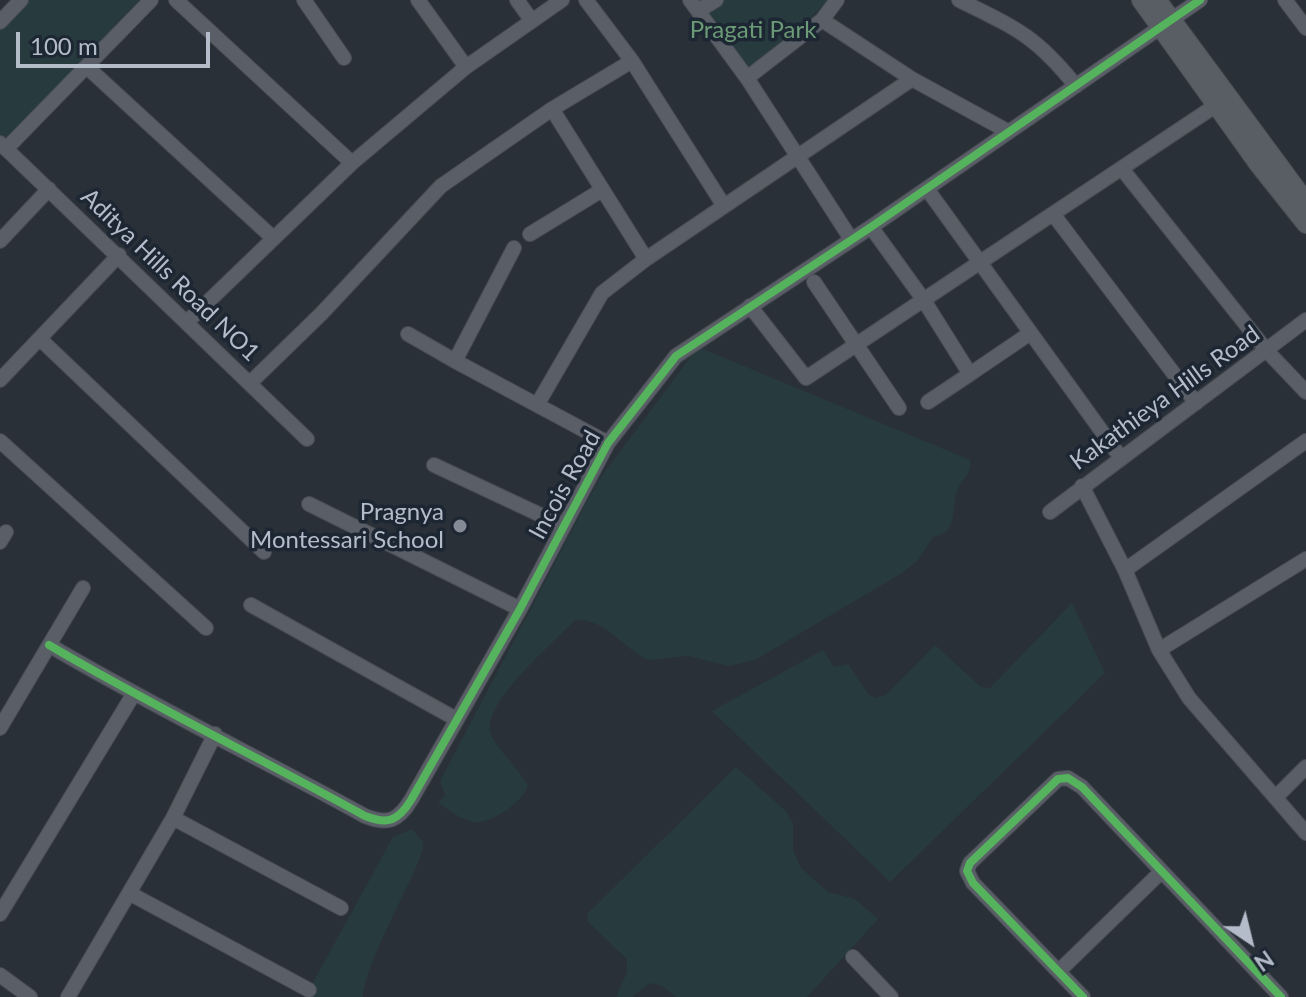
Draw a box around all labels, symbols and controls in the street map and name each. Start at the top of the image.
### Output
scale bar [20,16,214,66]
park label: Pragati Park [690,16,816,44]
text: 100 m [30,31,98,60]
street label: Aditya Hills Road NO1 [75,182,265,368]
street label: Kakathieya Hills Road [1065,320,1265,476]
street label: Incois Road [523,425,607,545]
place label: Pragnya Montessari School [250,498,444,554]
marker: Pragnya Montessari School [451,517,469,535]
north arrow [1210,901,1290,981]
text: N [1249,945,1279,977]

